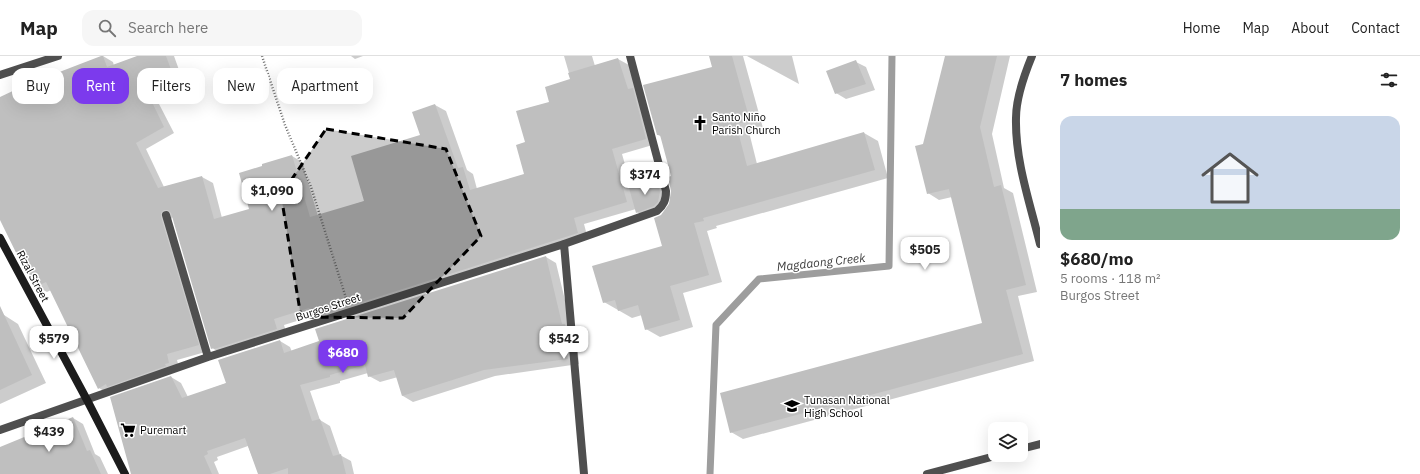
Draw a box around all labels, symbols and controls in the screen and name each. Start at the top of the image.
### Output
search box [82,10,362,46]
text: Map [20,16,58,40]
icon: search [96,17,118,39]
text: Search here [128,18,208,37]
text: Home [1183,19,1220,37]
text: Map [1242,19,1269,37]
text: About [1291,19,1329,37]
text: Contact [1351,19,1400,37]
chip: Buy [12,68,64,104]
chip: Rent [72,68,129,104]
chip: Filters [137,68,205,104]
chip: New [213,68,269,104]
chip: Apartment [277,68,373,104]
text: 7 homes [1060,69,1127,91]
icon: filters [1378,69,1400,91]
place label: Santo Niño Parish Church [712,110,781,137]
church icon: Santo Niño Parish Church [691,114,709,132]
icon: home [1194,142,1266,214]
pin: $374 [621,162,669,196]
text: $374 [629,166,661,183]
pin: $1,090 [239,178,305,212]
text: $1,090 [250,182,294,199]
pin: $505 [901,237,949,271]
text: $505 [909,241,941,258]
street label: Rizal Street [14,248,53,304]
text: $680/mo [1060,248,1133,270]
water label: Magdaong Creek [776,250,867,274]
text: 5 rooms · 118 m² [1060,270,1161,287]
text: Burgos Street [1060,287,1139,304]
street label: Burgos Street [294,290,362,324]
pin: $579 [30,326,78,360]
pin: $542 [540,326,588,360]
text: $579 [38,330,70,347]
text: $542 [548,330,580,347]
pin: $680 [319,340,367,374]
text: $680 [327,344,359,361]
place label: Tunasan National High School [804,393,890,420]
school or university icon: Tunasan National High School [783,397,801,415]
pin: $439 [25,419,73,453]
supermarket icon: Puremart [119,421,137,439]
map controls [988,422,1028,462]
button: layers [988,422,1028,462]
text: $439 [33,423,65,440]
place label: Puremart [140,423,186,437]

